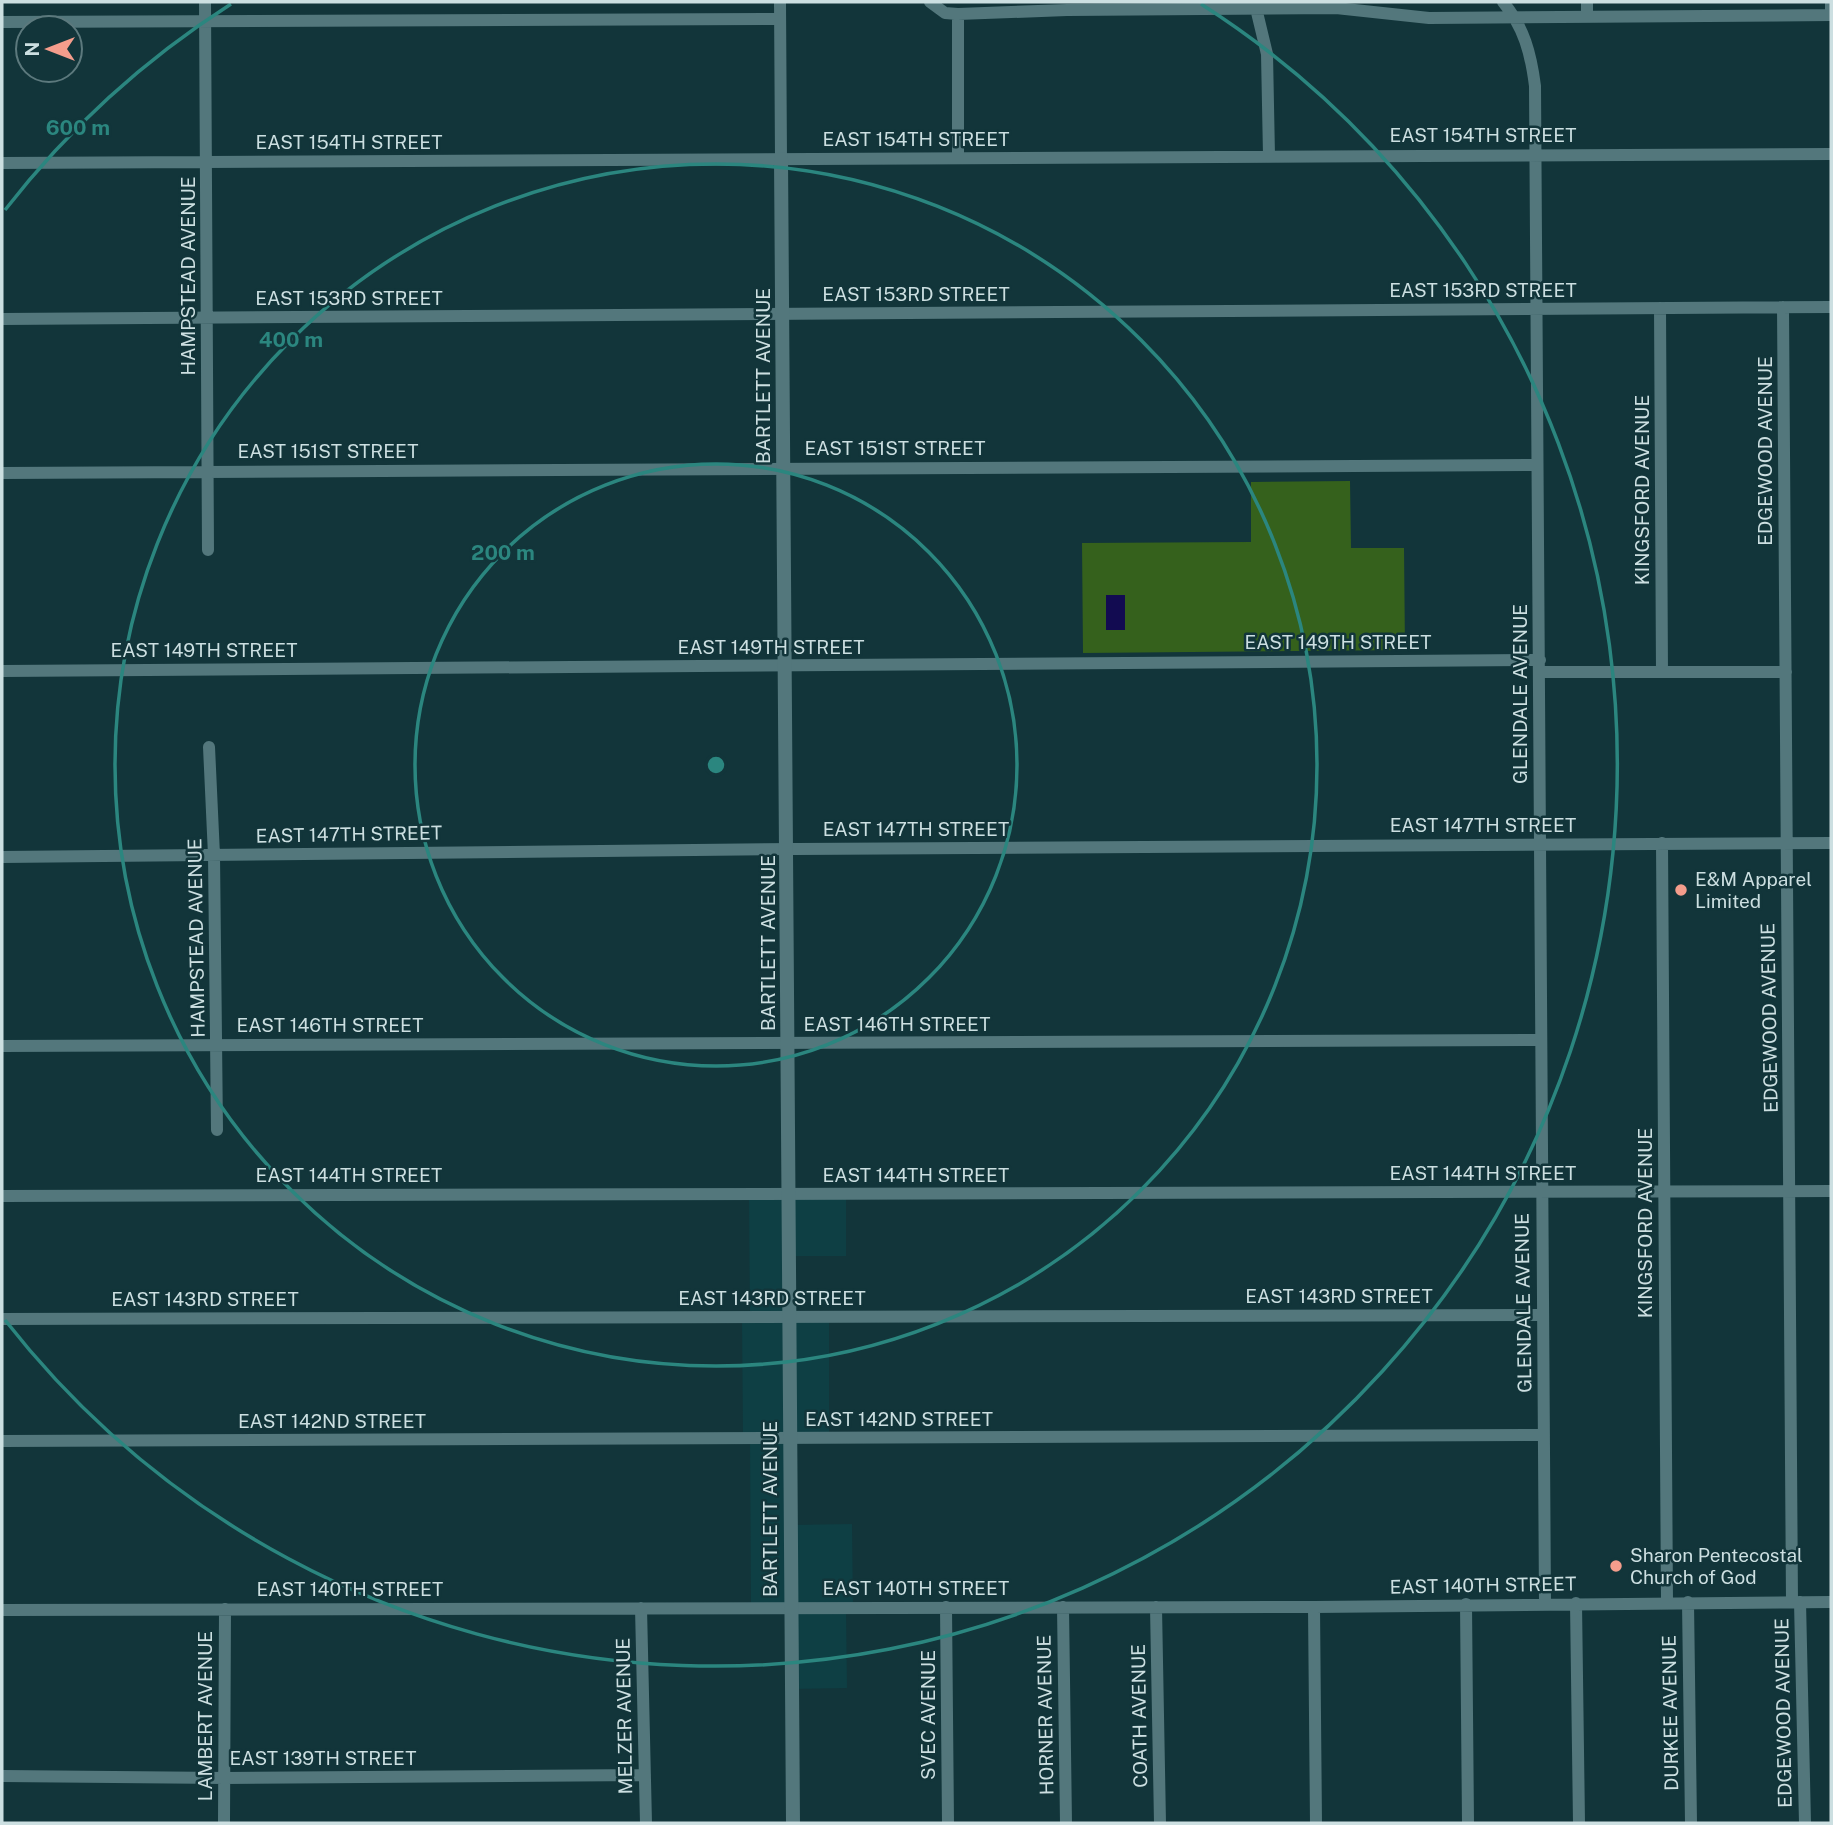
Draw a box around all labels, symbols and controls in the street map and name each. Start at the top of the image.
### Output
north arrow [14,14,84,84]
text: N [21,42,43,56]
text: 600 m [46,115,110,140]
street label: EAST 154TH STREET [1389,124,1577,146]
street label: EAST 154TH STREET [822,128,1010,150]
street label: EAST 154TH STREET [255,131,443,153]
street label: HAMPSTEAD AVENUE [177,176,199,376]
street label: EAST 153RD STREET [1389,279,1577,301]
street label: EAST 153RD STREET [822,283,1010,305]
street label: EAST 153RD STREET [255,287,443,309]
street label: BARTLETT AVENUE [752,288,774,464]
text: 400 m [259,327,323,352]
street label: EDGEWOOD AVENUE [1754,356,1776,546]
street label: KINGSFORD AVENUE [1631,395,1653,585]
street label: EAST 151ST STREET [805,437,986,459]
street label: EAST 151ST STREET [238,440,419,462]
text: 200 m [471,540,535,565]
street label: GLENDALE AVENUE [1509,604,1531,784]
street label: EAST 149TH STREET [1244,631,1432,653]
street label: EAST 149TH STREET [677,636,865,658]
street label: EAST 149TH STREET [110,639,298,661]
centre of rings [704,753,728,777]
street label: EAST 147TH STREET [1390,814,1576,836]
street label: EAST 147TH STREET [823,818,1009,840]
street label: EAST 147TH STREET [256,821,442,847]
street label: HAMPSTEAD AVENUE [183,838,209,1038]
street label: BARTLETT AVENUE [757,855,779,1031]
place label: E&M Apparel Limited [1695,868,1812,912]
marker: E&M Apparel Limited [1673,882,1689,898]
street label: EDGEWOOD AVENUE [1756,923,1782,1113]
street label: EAST 146TH STREET [804,1013,991,1035]
street label: EAST 146TH STREET [237,1014,424,1036]
street label: KINGSFORD AVENUE [1634,1128,1656,1318]
street label: EAST 144TH STREET [1390,1162,1576,1184]
street label: EAST 144TH STREET [256,1164,442,1186]
street label: EAST 144TH STREET [823,1164,1009,1186]
street label: GLENDALE AVENUE [1510,1213,1536,1393]
street label: EAST 143RD STREET [1245,1285,1433,1307]
street label: EAST 143RD STREET [678,1287,866,1309]
street label: EAST 143RD STREET [111,1288,299,1310]
street label: EAST 142ND STREET [805,1408,993,1430]
street label: EAST 142ND STREET [238,1410,426,1432]
street label: BARTLETT AVENUE [759,1421,781,1597]
place label: Sharon Pentecostal Church of God [1630,1544,1803,1588]
marker: Sharon Pentecostal Church of God [1608,1558,1624,1574]
street label: EAST 140TH STREET [1389,1572,1577,1598]
street label: EAST 140TH STREET [823,1577,1009,1599]
street label: EAST 140TH STREET [257,1578,443,1600]
street label: EDGEWOOD AVENUE [1770,1618,1796,1808]
street label: LAMBERT AVENUE [194,1631,216,1801]
street label: HORNER AVENUE [1033,1635,1057,1795]
street label: DURKEE AVENUE [1658,1635,1682,1791]
street label: MELZER AVENUE [612,1638,636,1794]
street label: COATH AVENUE [1127,1644,1151,1788]
street label: SVEC AVENUE [917,1650,939,1780]
street label: EAST 139TH STREET [230,1747,416,1769]

